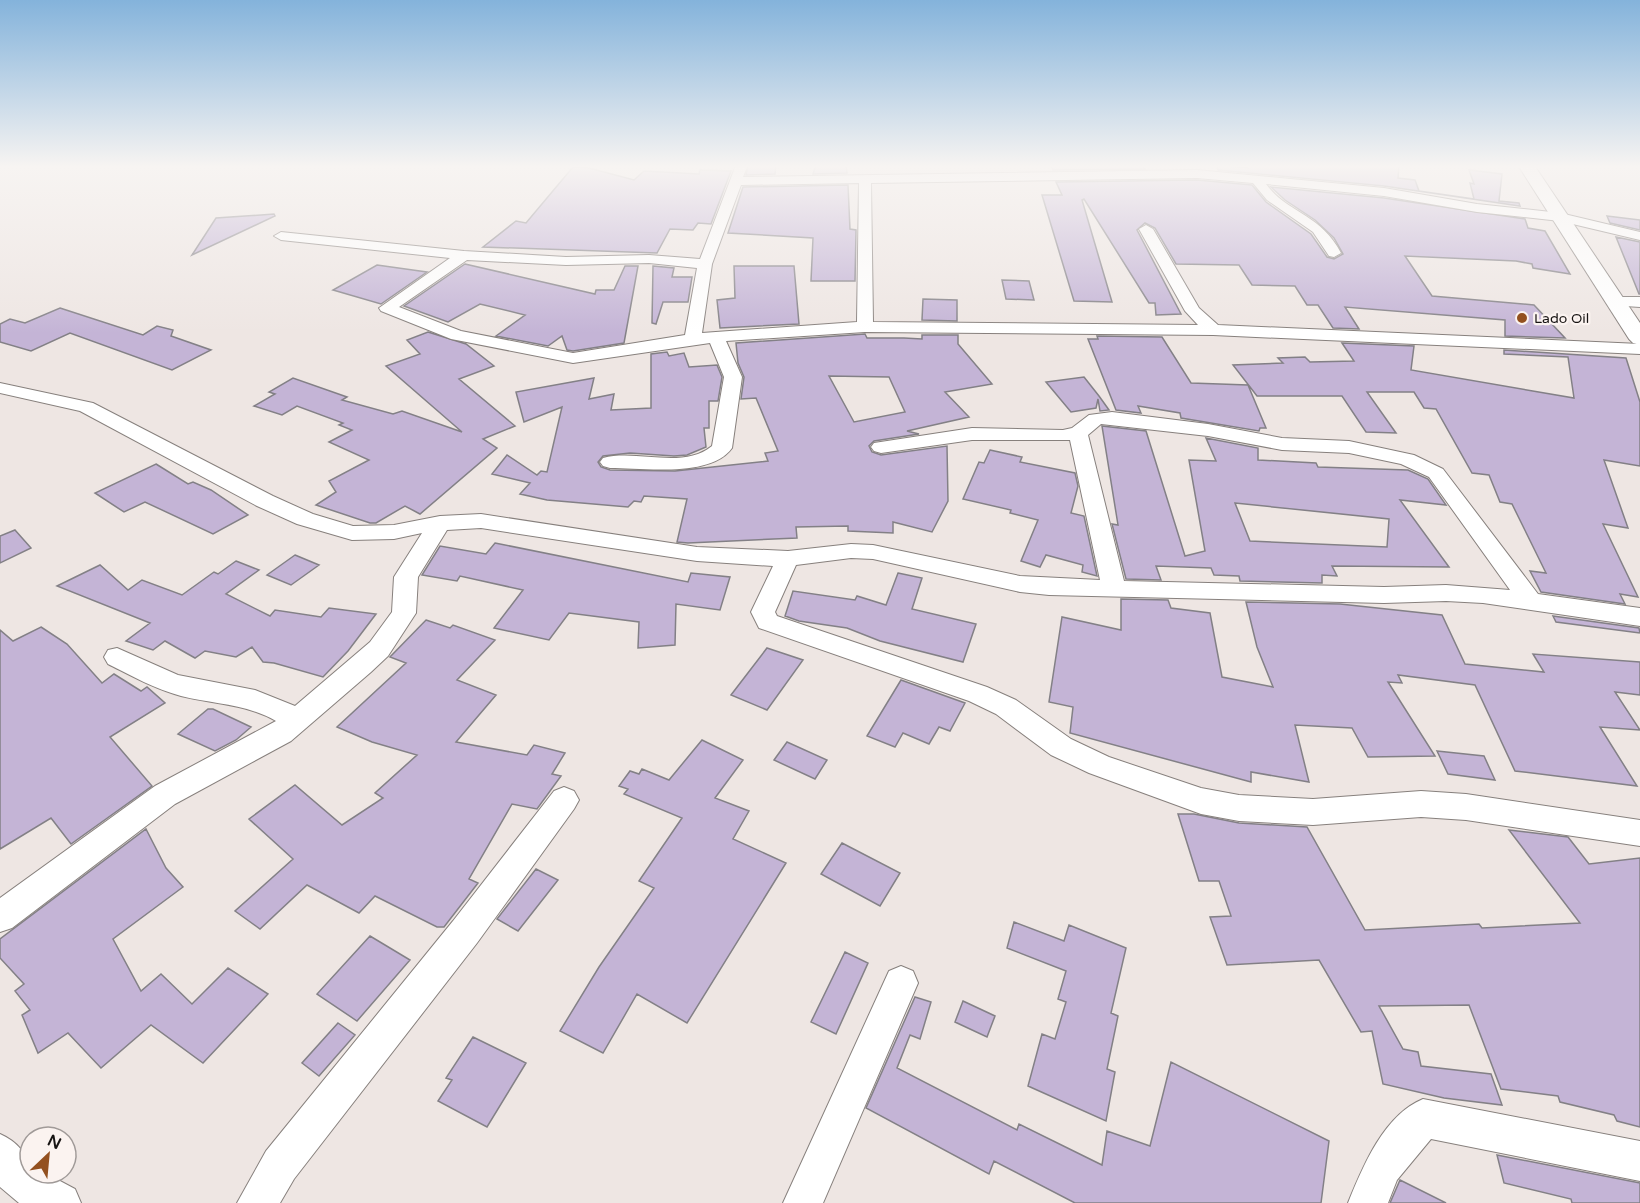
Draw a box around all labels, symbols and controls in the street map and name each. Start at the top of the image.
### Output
place label: Lado Oil [1534,310,1589,327]
marker: Lado Oil [1515,311,1529,325]
north arrow [18,1125,78,1185]
text: N [44,1131,64,1154]

